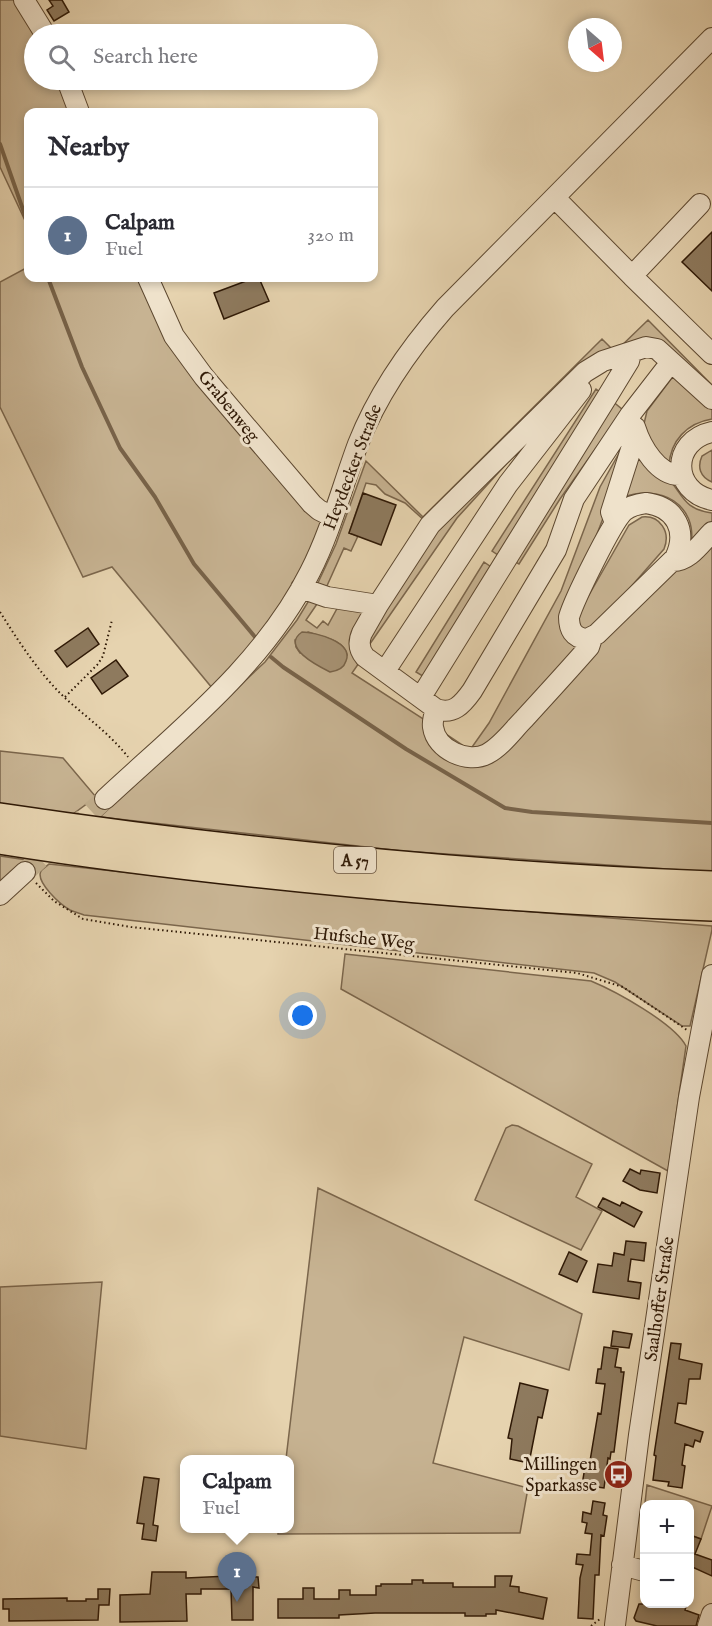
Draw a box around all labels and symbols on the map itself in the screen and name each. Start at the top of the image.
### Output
north arrow [568,18,622,72]
street label: Grabenweg [192,366,264,448]
street label: Heydecker Straße [319,401,388,534]
road number: A 57 [334,847,376,873]
street label: Hufsche Weg [312,923,416,956]
your location [288,1001,317,1030]
street label: Saalhoffer Straße [640,1235,681,1363]
place label: Millingen Sparkasse [523,1454,597,1498]
bus stop icon: Millingen Sparkasse [602,1458,634,1490]
pin: 1 [218,1552,256,1602]

